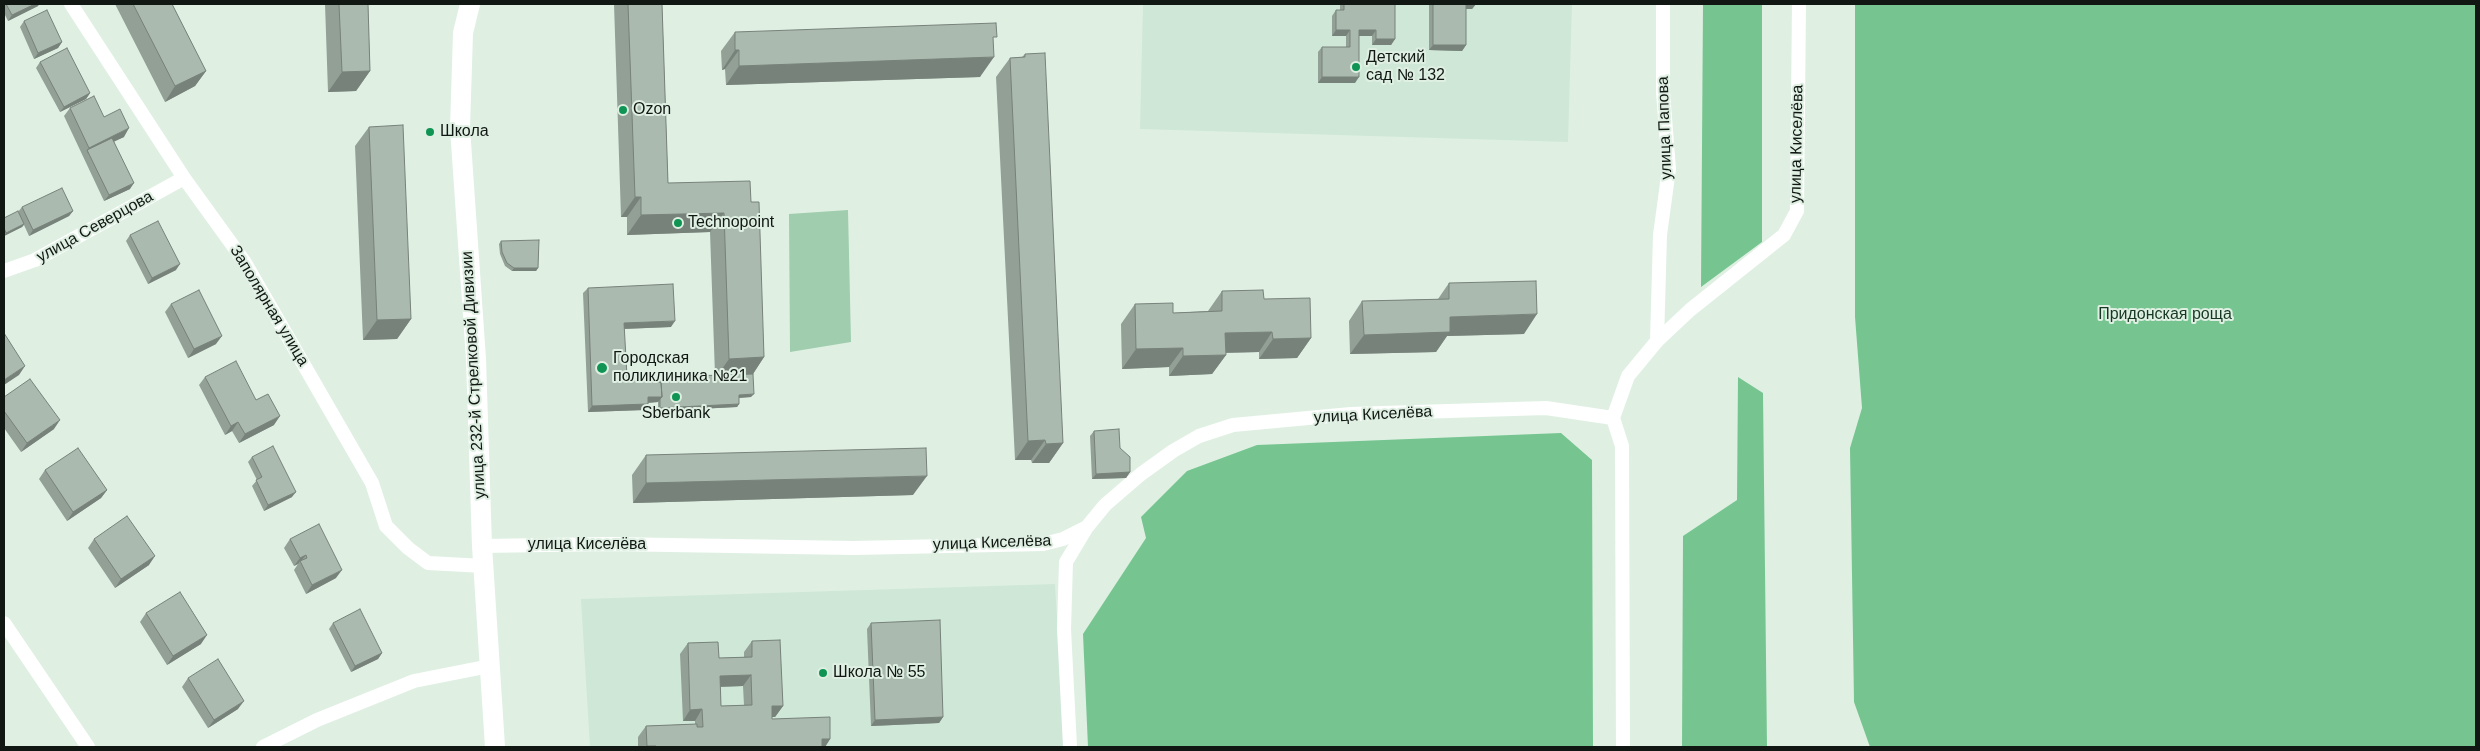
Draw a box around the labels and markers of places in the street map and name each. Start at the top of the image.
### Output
place label: Детский сад № 132 [1366,48,1445,86]
marker: Детский сад № 132 [1350,61,1362,73]
place label: Ozon [633,100,671,120]
marker: Ozon [617,104,629,116]
place label: Школа [440,122,489,142]
marker: Школа [424,126,436,138]
place label: Technopoint [688,213,774,233]
marker: Technopoint [672,217,684,229]
place label: Городская поликлиника №21 [613,349,747,387]
marker: Городская поликлиника №21 [595,361,609,375]
marker: Sberbank [670,391,682,403]
place label: Sberbank [642,404,710,424]
place label: Школа № 55 [833,663,925,683]
marker: Школа № 55 [817,667,829,679]

